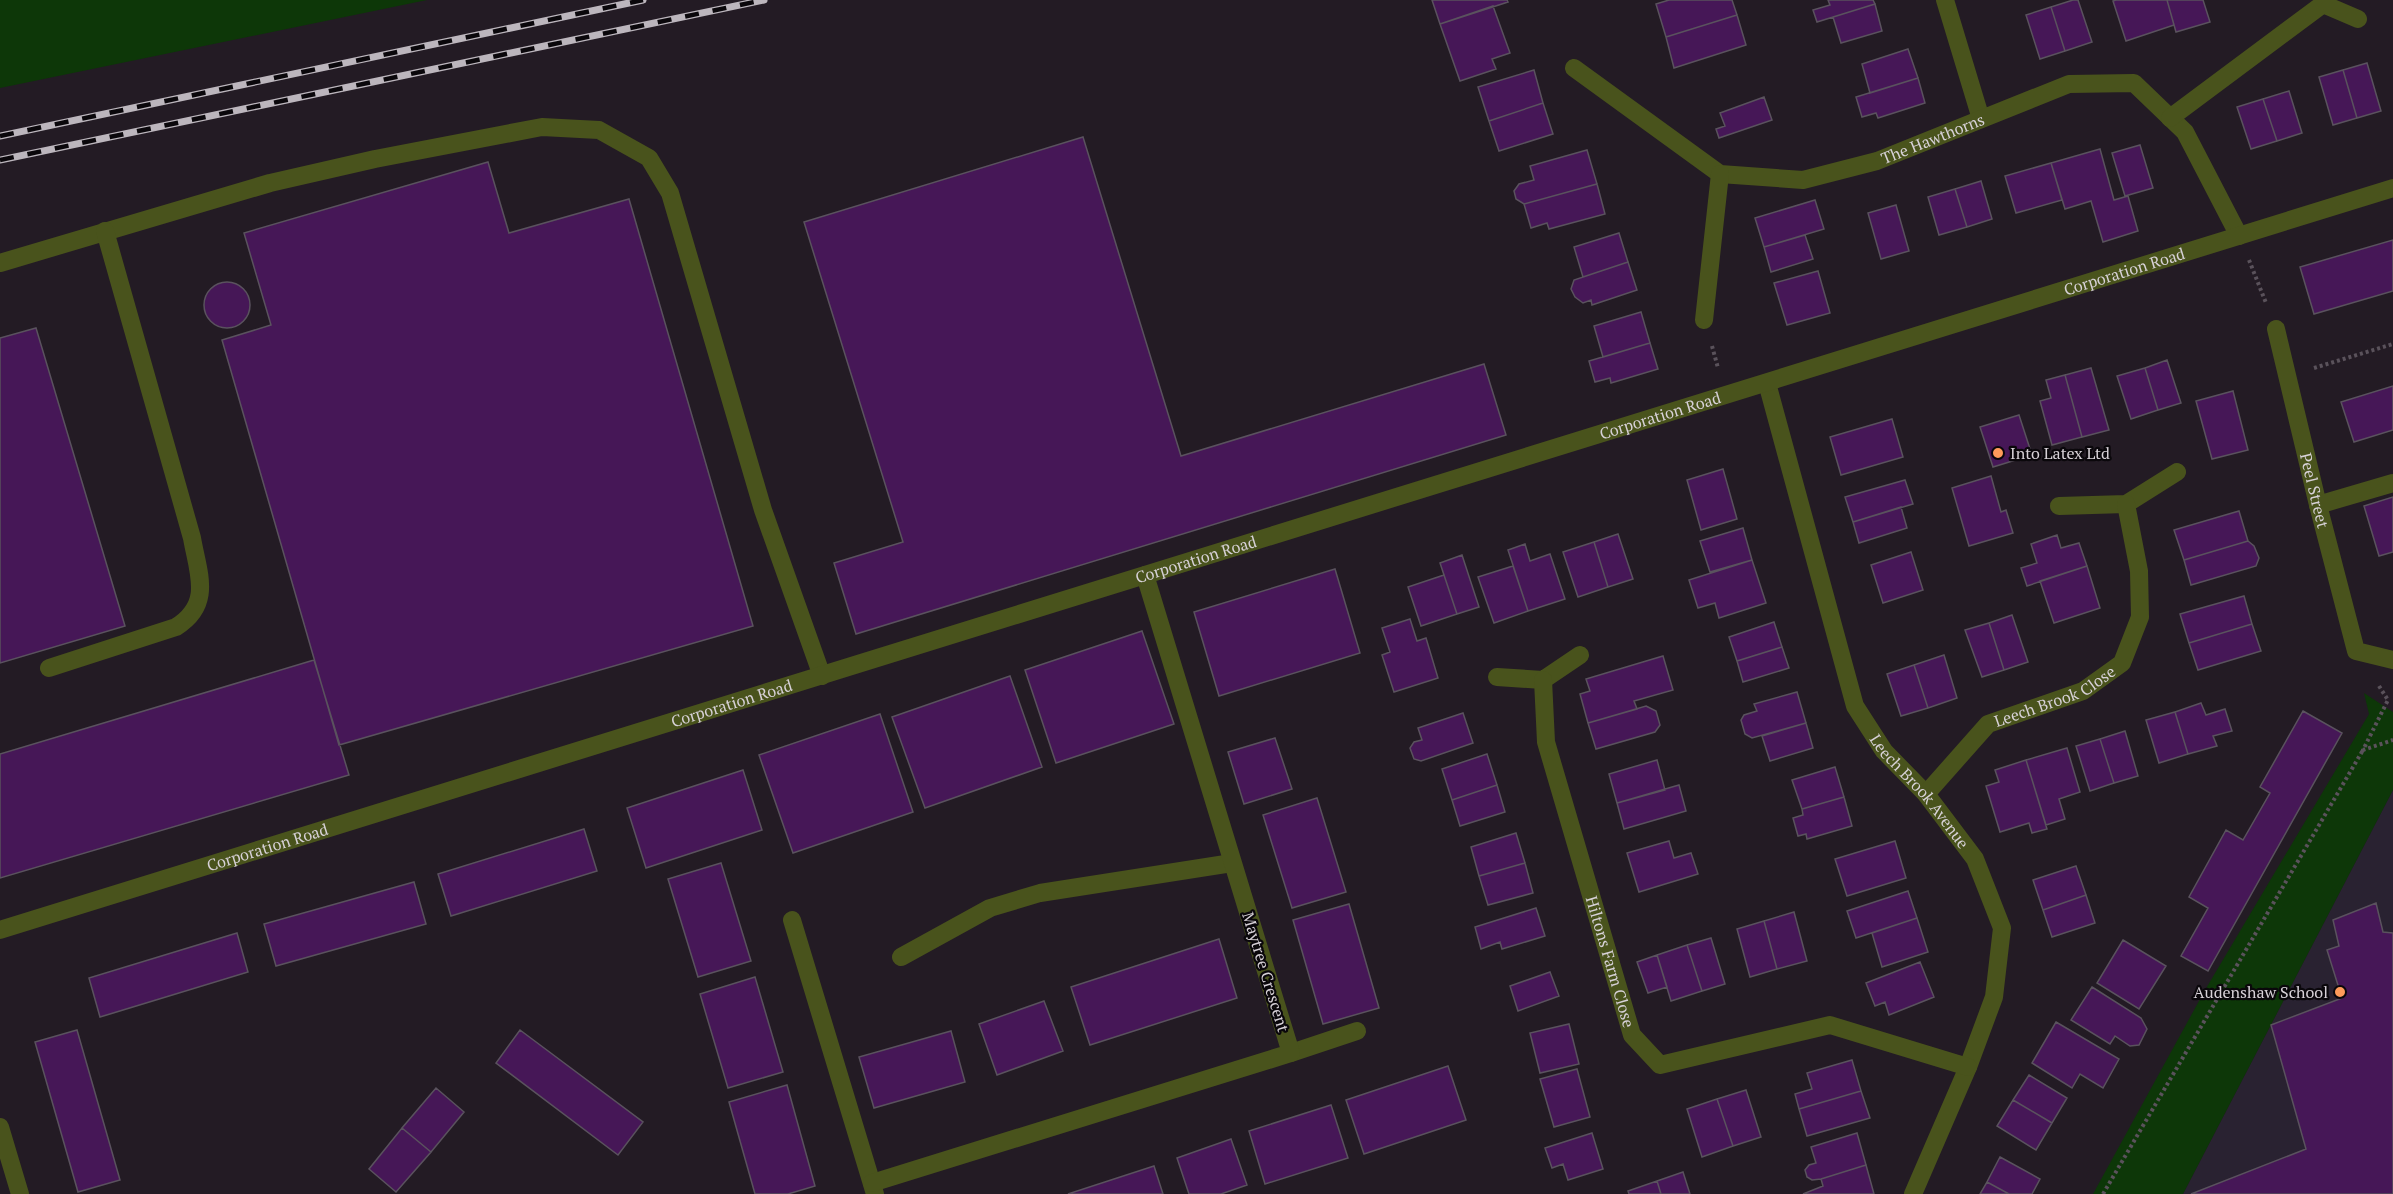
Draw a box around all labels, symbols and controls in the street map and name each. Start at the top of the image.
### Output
street label: The Hawthorns [1878,108,1988,169]
street label: Corporation Road [2061,242,2188,300]
street label: Corporation Road [1597,386,1724,444]
place label: Into Latex Ltd [2010,442,2110,464]
marker: Into Latex Ltd [1991,446,2005,460]
street label: Peel Street [2295,451,2335,530]
street label: Corporation Road [1132,530,1259,588]
street label: Leech Brook Close [1991,660,2120,732]
street label: Corporation Road [668,674,795,732]
street label: Leech Brook Avenue [1865,730,1974,853]
street label: Corporation Road [204,818,331,876]
street label: Hiltons Farm Close [1581,893,1640,1030]
street label: Maytree Crescent [1237,909,1295,1035]
place label: Audenshaw School [2194,981,2328,1003]
marker: Audenshaw School [2333,985,2347,999]

